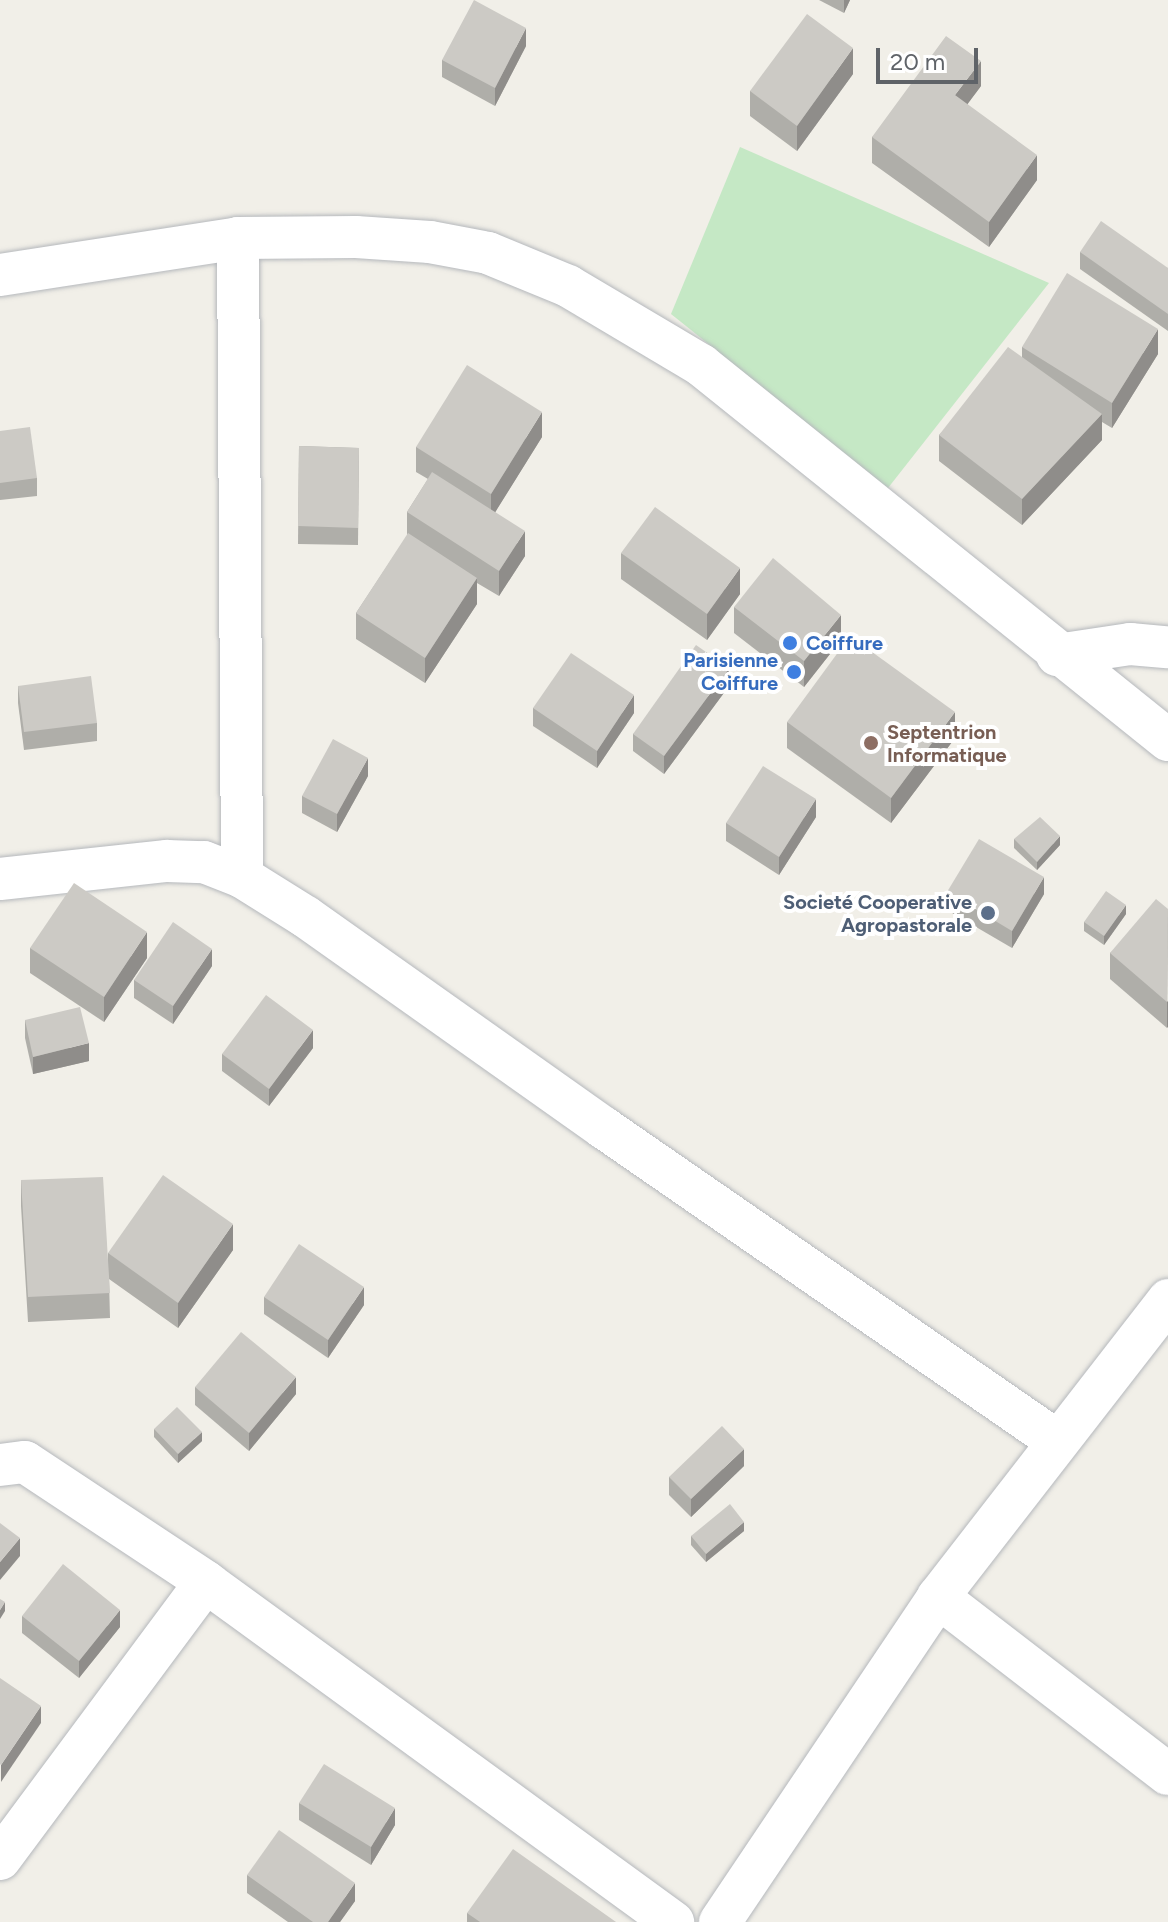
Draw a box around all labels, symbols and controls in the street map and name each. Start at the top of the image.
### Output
scale bar [880,32,982,82]
text: 20 m [890,47,945,76]
place label: Coiffure [806,631,883,655]
marker: Coiffure [781,634,799,652]
place label: Parisienne Coiffure [683,648,778,695]
marker: Parisienne Coiffure [785,663,803,681]
place label: Septentrion Informatique [887,720,1007,767]
marker: Septentrion Informatique [862,734,880,752]
place label: Societé Cooperative Agropastorale [783,890,972,937]
marker: Societé Cooperative Agropastorale [979,904,997,922]

